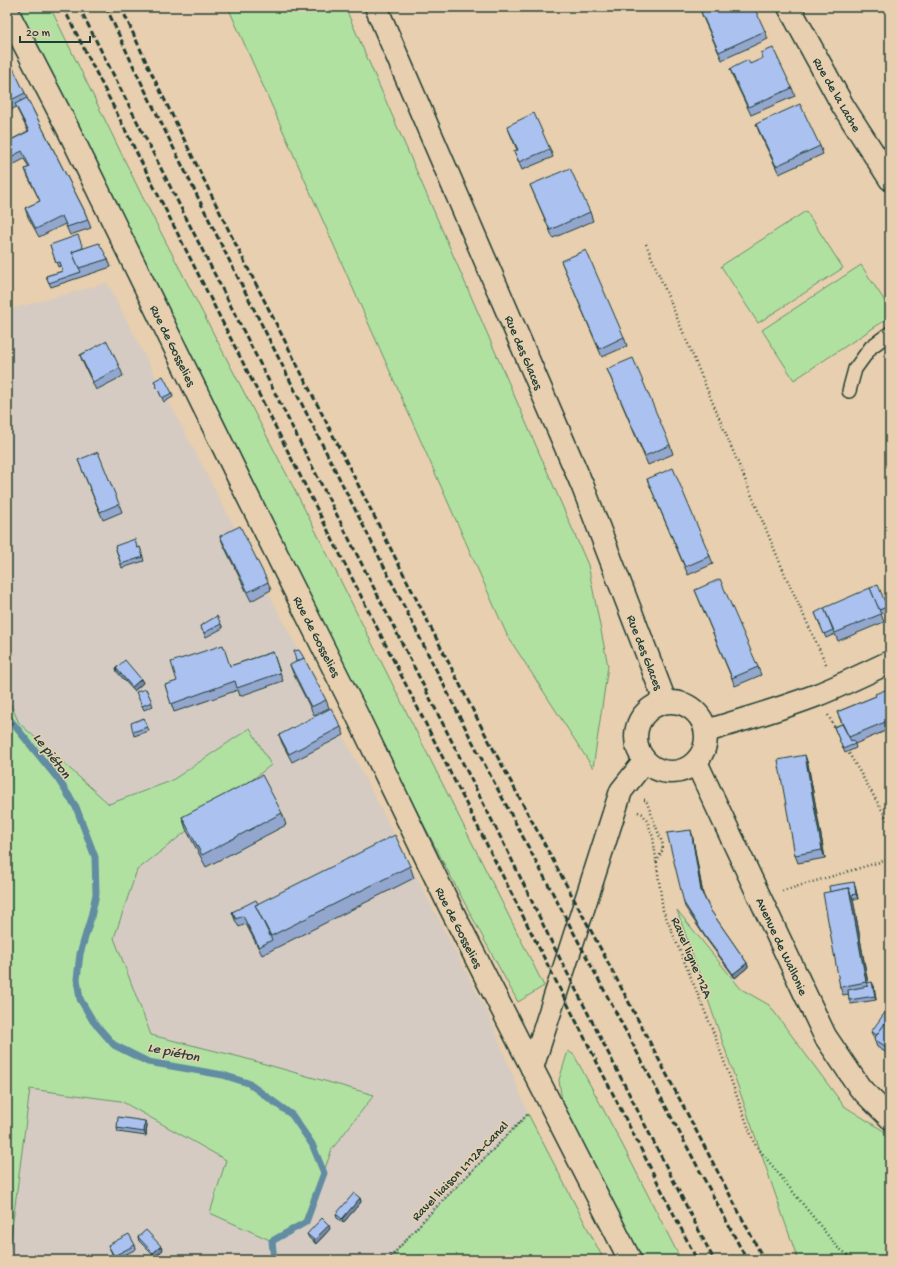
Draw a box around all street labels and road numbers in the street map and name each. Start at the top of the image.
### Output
street label: Rue de la Lache [808,55,863,135]
street label: Rue de Gosselies [146,303,198,390]
street label: Rue des Glaces [500,314,546,393]
street label: Rue de Gosselies [289,594,343,681]
street label: Rue des Glaces [622,613,665,694]
street label: Rue de Gosselies [431,885,485,972]
street label: Avenue de Wallonie [752,896,810,999]
street label: Ravel ligne 112A [667,915,715,1002]
street label: Ravel liaison L112A-Canal [409,1119,512,1225]

